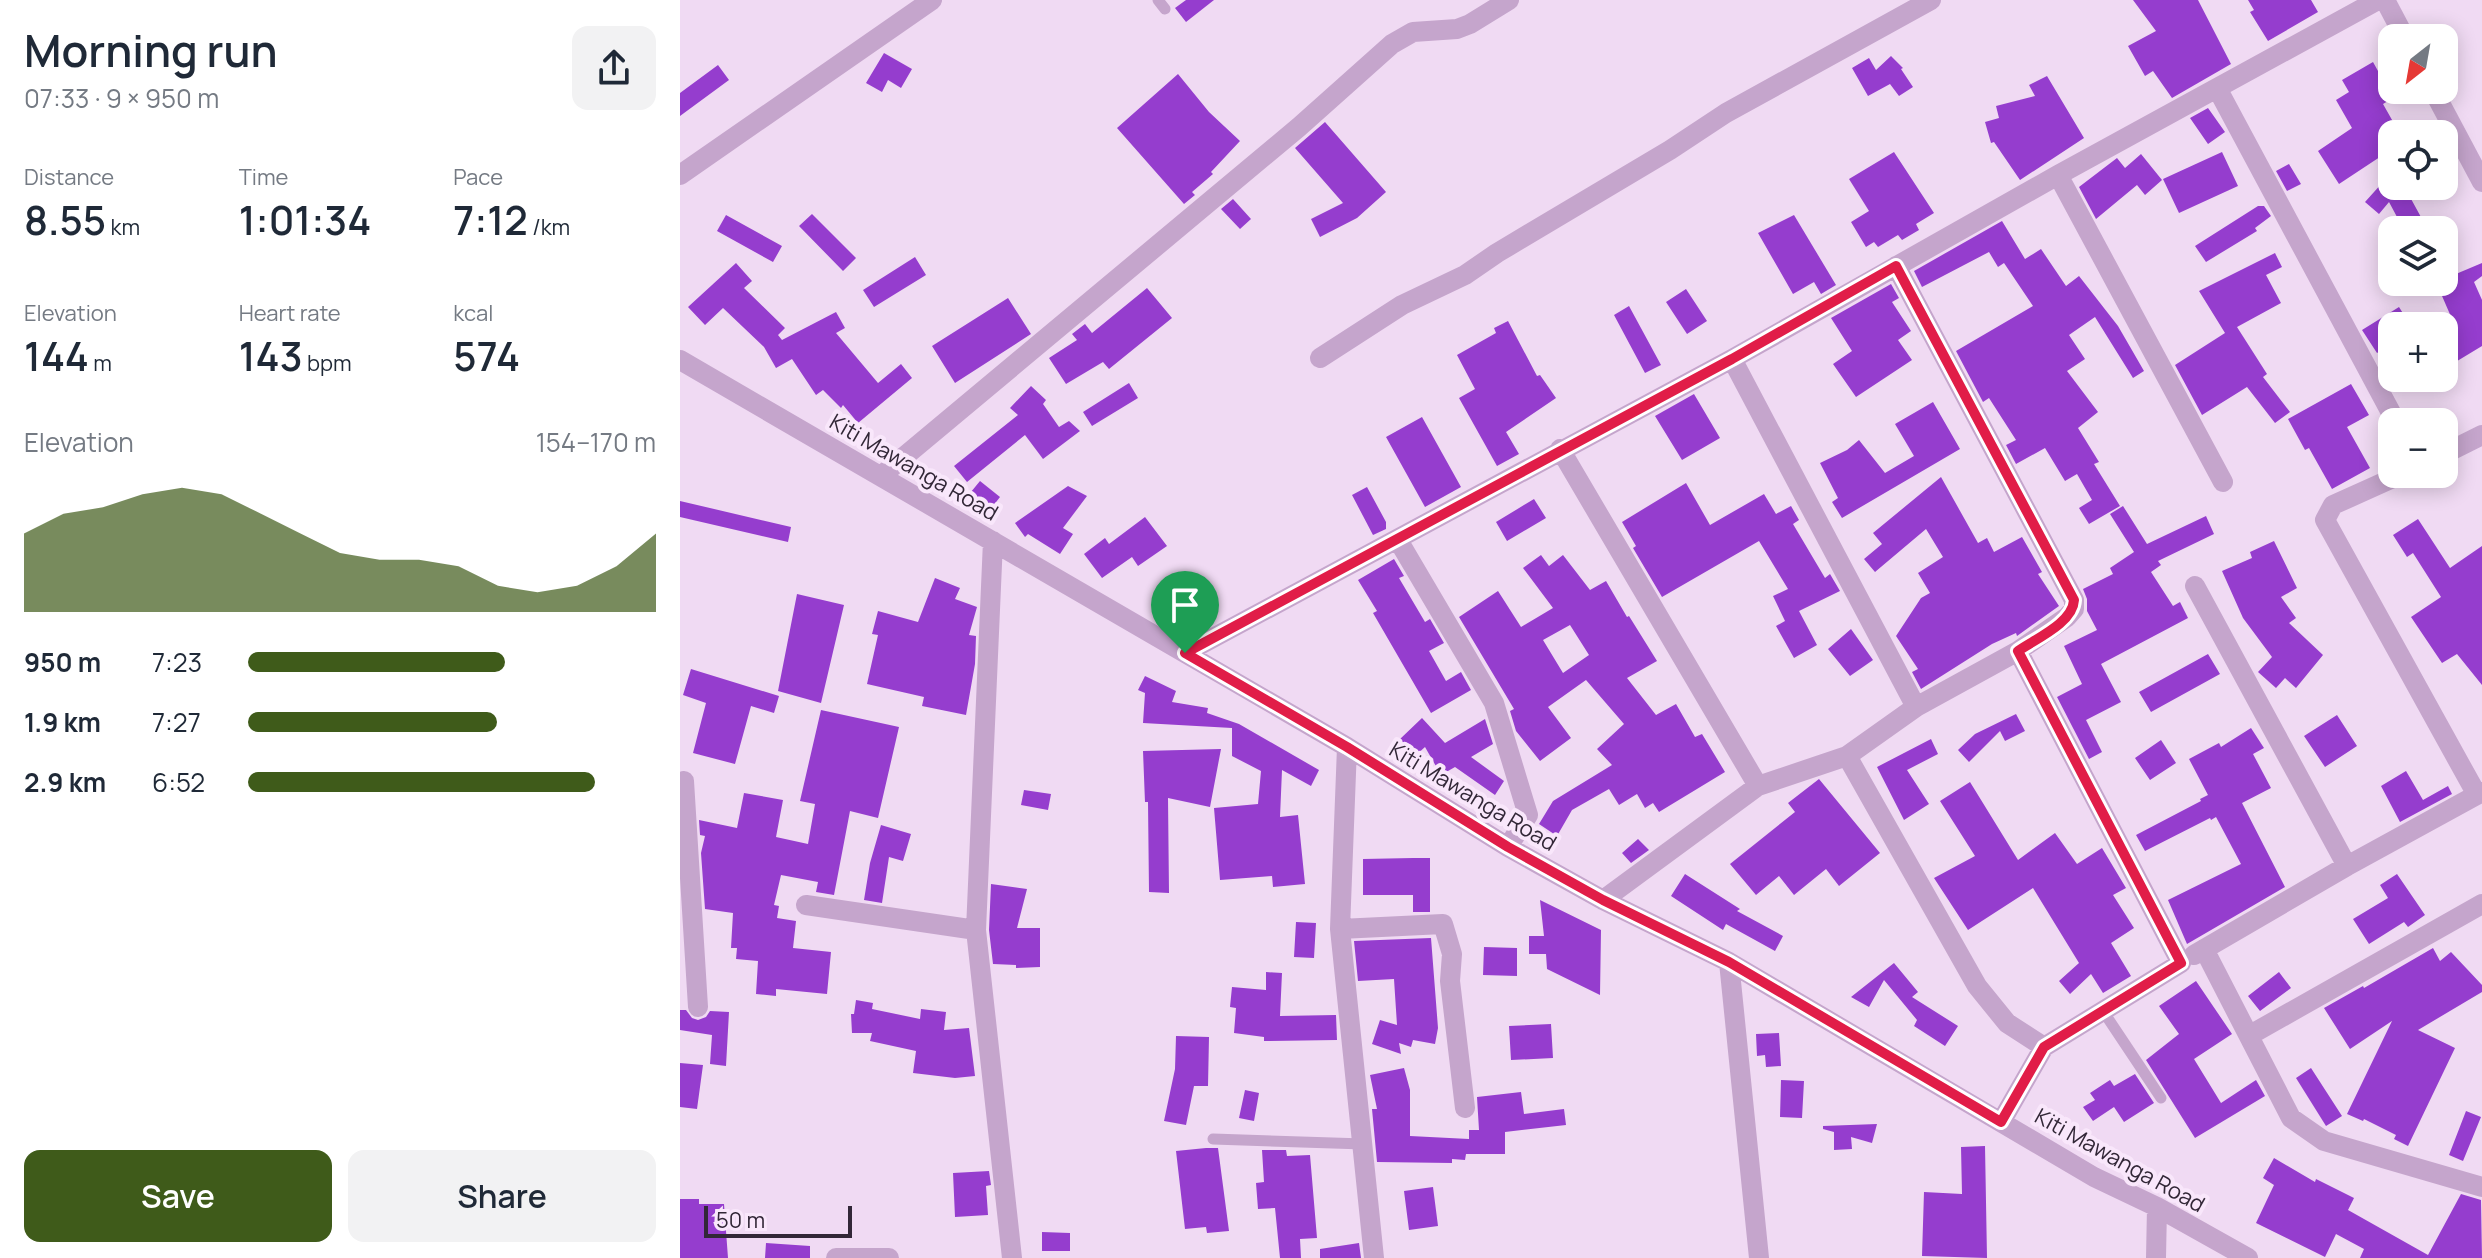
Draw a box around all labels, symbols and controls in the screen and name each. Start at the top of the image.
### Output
text: Morning run [24,20,278,80]
north arrow [2378,24,2458,104]
map controls [2378,24,2458,488]
button: share [572,26,656,110]
text: 07:33 · 9 × 950 m [24,80,219,116]
button: locate [2378,120,2458,200]
text: Distance [24,162,114,192]
text: Time [239,162,288,192]
text: Pace [453,162,503,192]
text: 8.55 [24,192,106,247]
text: 1:01:34 [239,192,371,247]
text: 7:12 [453,192,528,247]
text: km [106,212,140,242]
text: /km [528,212,570,242]
button: layers [2378,216,2458,296]
text: Elevation [24,298,117,328]
text: Heart rate [239,298,341,328]
text: kcal [453,298,493,328]
button: + [2378,312,2458,392]
text: 144 [24,328,89,383]
text: 143 [239,328,303,383]
text: 574 [453,328,520,383]
text: m [89,348,112,378]
text: bpm [303,348,352,378]
street label: Kiti Mawanga Road [824,406,1004,528]
button: − [2378,408,2458,488]
text: Elevation [24,424,134,460]
text: 154–170 m [536,424,656,460]
pin [1151,571,1219,653]
icon: arrive [1163,583,1207,627]
text: 950 m [24,644,101,680]
text: 7:23 [152,644,202,680]
text: 1.9 km [24,704,101,740]
text: 7:27 [152,704,201,740]
street label: Kiti Mawanga Road [1384,734,1562,858]
text: 2.9 km [24,764,106,800]
text: 6:52 [152,764,205,800]
street label: Kiti Mawanga Road [2030,1101,2210,1219]
button: Save [24,1150,332,1242]
button: Share [348,1150,656,1242]
scale bar [704,1202,852,1238]
text: 50 m [716,1205,765,1235]

